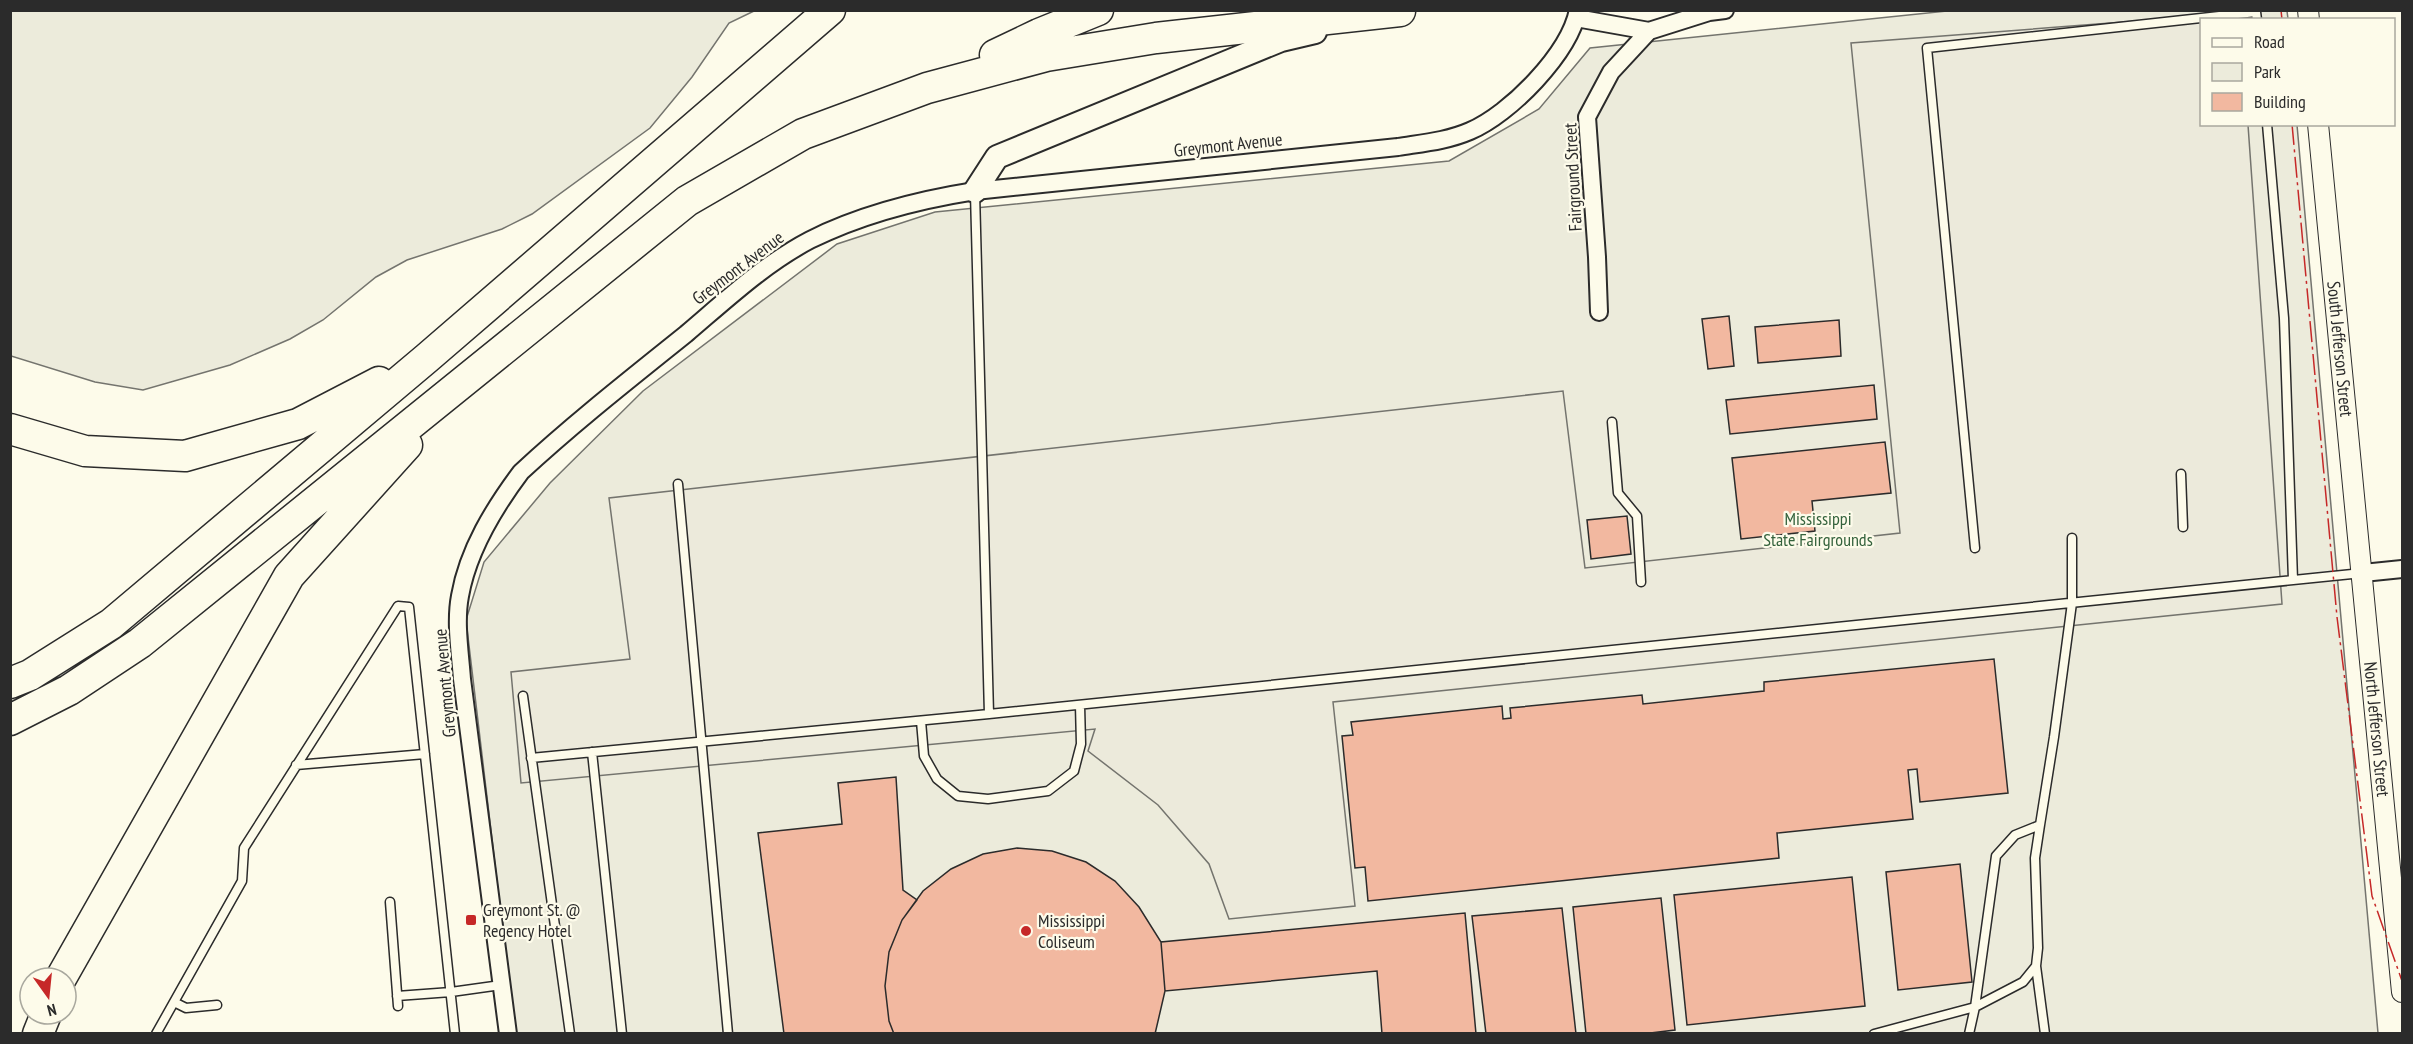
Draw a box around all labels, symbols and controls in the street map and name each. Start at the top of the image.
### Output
legend [2200,18,2395,126]
text: Road [2254,30,2285,53]
text: Park [2254,60,2281,83]
text: Building [2254,90,2306,113]
street label: Fairground Street [1558,122,1587,232]
street label: Greymont Avenue [1173,127,1283,162]
street label: Greymont Avenue [687,226,788,310]
street label: South Jefferson Street [2322,280,2358,418]
park label: Mississippi State Fairgrounds [1763,507,1873,551]
street label: Greymont Avenue [428,628,461,738]
street label: North Jefferson Street [2359,660,2395,798]
place label: Greymont St. @ Regency Hotel [483,898,581,942]
place label: Mississippi Coliseum [1038,909,1105,953]
marker: Greymont St. @ Regency Hotel [464,913,478,927]
marker: Mississippi Coliseum [1019,924,1033,938]
north arrow [18,966,78,1026]
text: N [45,1000,59,1021]

